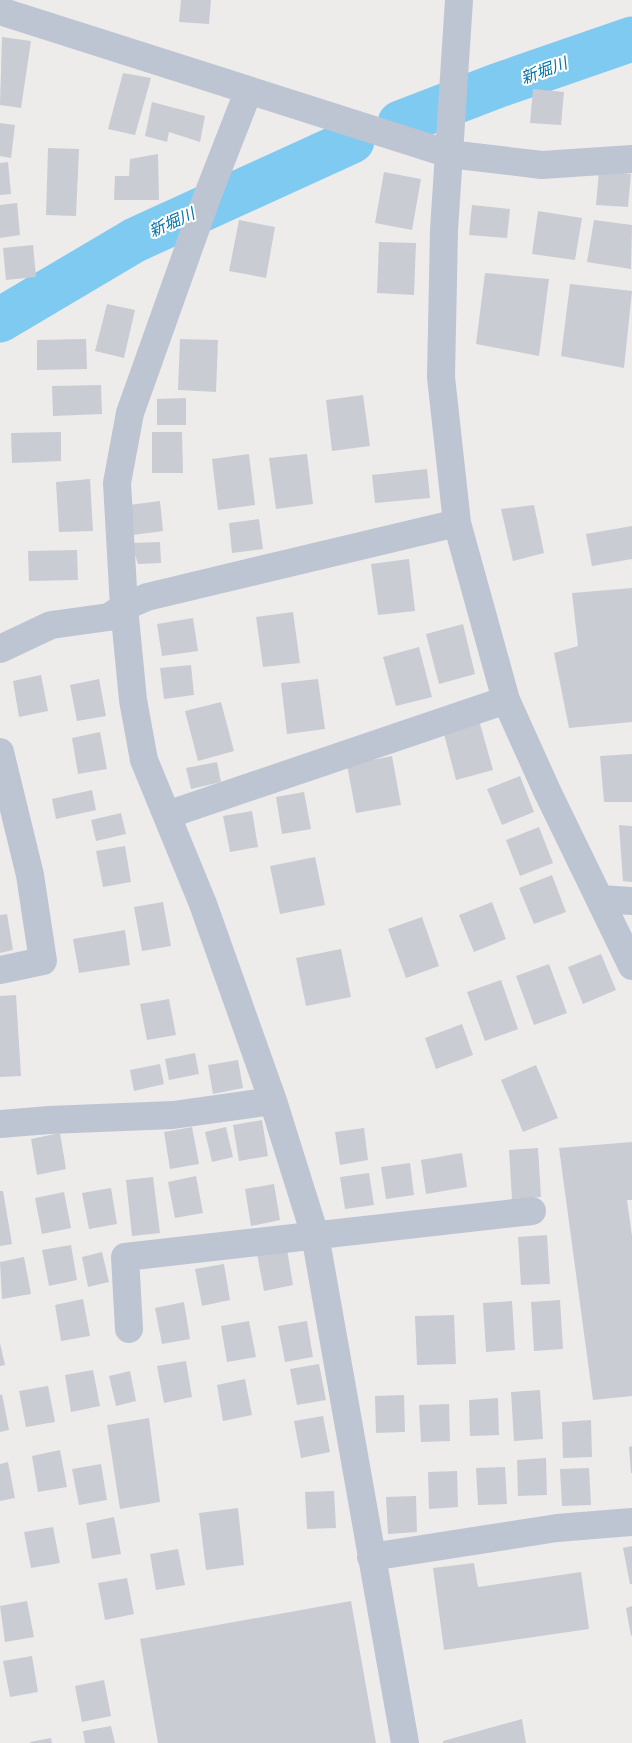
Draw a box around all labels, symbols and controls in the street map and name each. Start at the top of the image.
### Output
water label: 新堀川 [518,53,572,89]
water label: 新堀川 [146,203,200,242]

